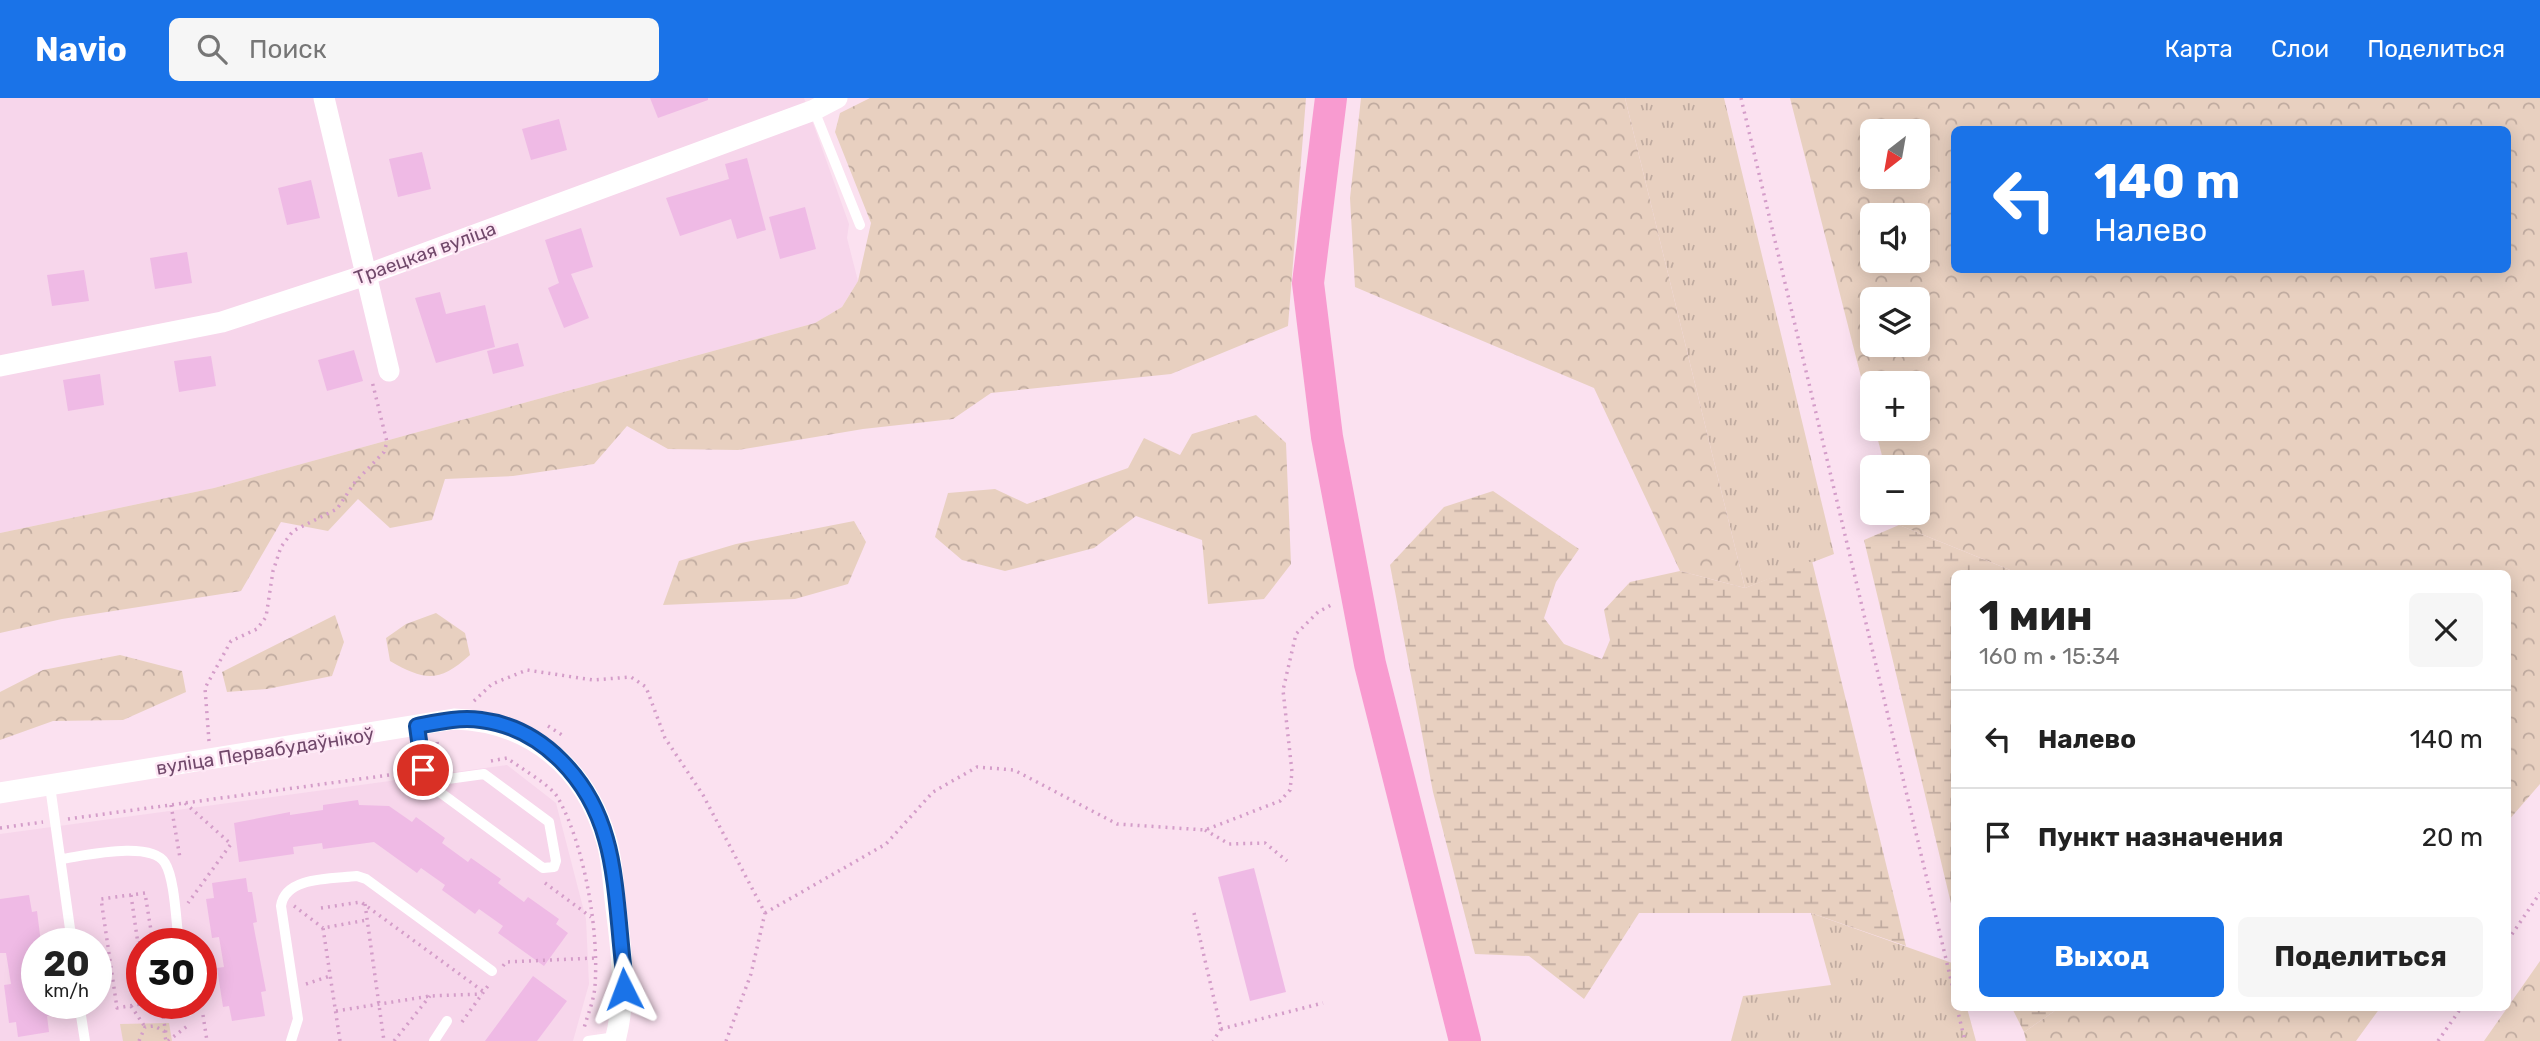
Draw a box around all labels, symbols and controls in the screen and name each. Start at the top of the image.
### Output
search box [169,18,659,81]
text: Navio [35,30,127,69]
icon: search [193,30,231,68]
text: Поиск [249,34,327,65]
text: Карта [2164,35,2233,63]
text: Слои [2271,35,2329,63]
text: Поделиться [2367,35,2505,63]
north arrow [1860,119,1930,189]
map controls [1860,119,1930,525]
text: 140 m [2094,152,2240,210]
icon: left [1979,154,2070,245]
button: sound [1860,203,1930,273]
text: Налево [2094,211,2207,249]
street label: Траецкая вуліца [351,217,499,289]
button: layers [1860,287,1930,357]
button: + [1860,371,1930,441]
button: − [1860,455,1930,525]
text: 1 мин [1979,591,2093,641]
button: close [2409,593,2483,667]
text: 160 m · 15:34 [1979,642,2120,670]
icon: left [1979,720,2017,758]
street label: вуліца Первабудаўнікоў [154,722,376,780]
text: Налево [2038,724,2136,755]
text: 140 m [2410,724,2483,755]
pin [393,740,453,800]
icon: arrive [404,751,442,789]
icon: arrive [1979,818,2017,856]
text: Пункт назначения [2038,822,2283,853]
text: 20 m [2422,822,2483,853]
button: Выход [1979,917,2224,997]
button: Поделиться [2238,917,2483,997]
speed limit sign: 30 [126,928,217,1019]
text: 20 [43,943,90,985]
position arrow [587,952,661,1026]
text: km/h [44,980,89,1002]

